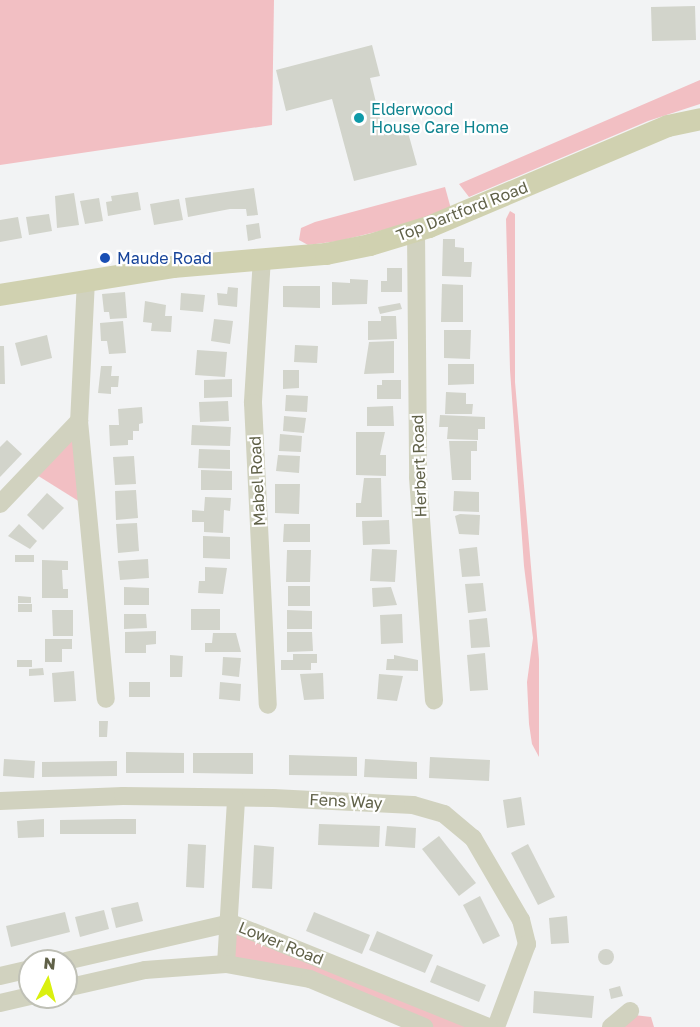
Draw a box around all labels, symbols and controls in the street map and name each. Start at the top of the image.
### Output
place label: Elderwood House Care Home [371,99,509,137]
marker: Elderwood House Care Home [352,111,366,125]
street label: Top Dartford Road [393,177,531,245]
place label: Maude Road [117,248,212,268]
marker: Maude Road [98,251,112,265]
street label: Herbert Road [408,414,430,518]
street label: Mabel Road [245,435,269,527]
street label: Fens Way [309,789,383,813]
street label: Lower Road [236,917,326,969]
north arrow [18,949,78,1009]
text: N [43,953,57,974]

